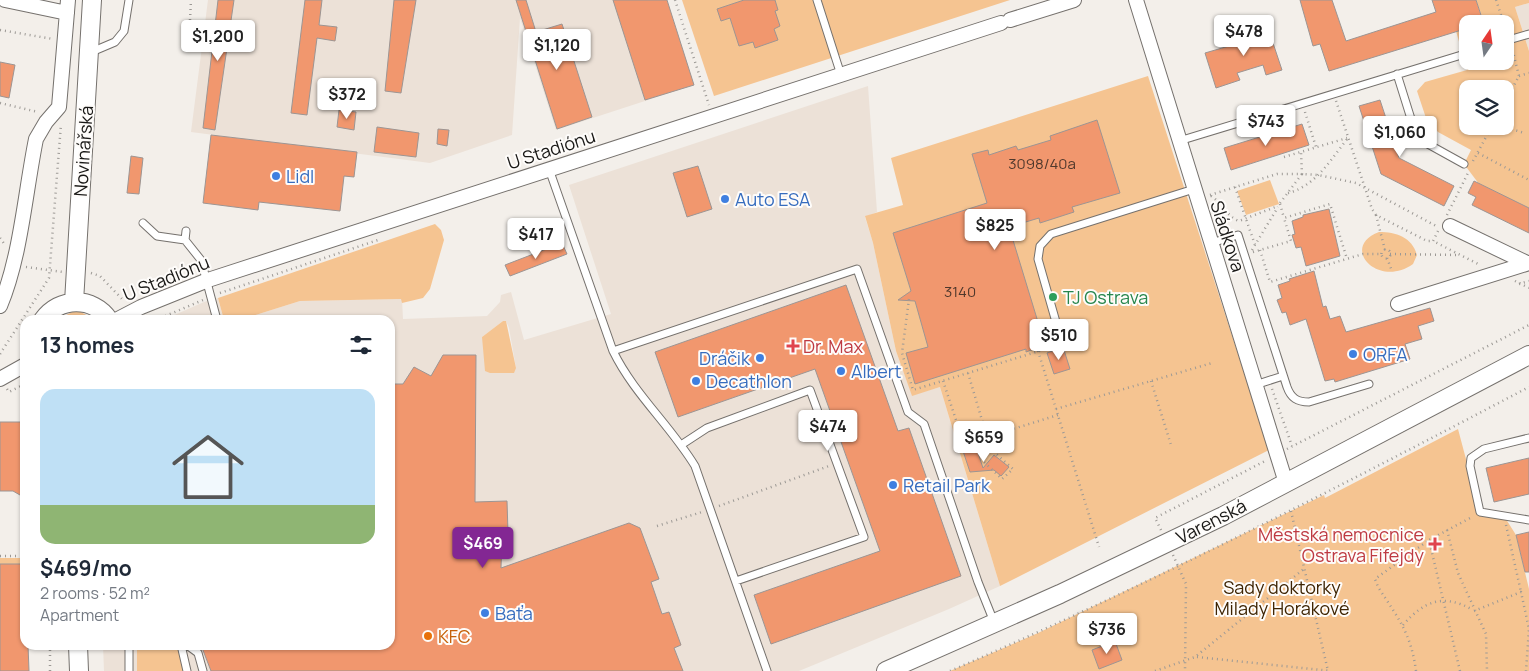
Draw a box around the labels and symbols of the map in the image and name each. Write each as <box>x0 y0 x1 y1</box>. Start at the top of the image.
pin: $478 <box>1214 15 1274 57</box>
north arrow <box>1459 15 1514 70</box>
pin: $1,200 <box>177 20 259 62</box>
pin: $1,120 <box>516 28 598 71</box>
pin: $372 <box>317 78 377 120</box>
pin: $743 <box>1236 104 1296 147</box>
street label: Novinářská <box>68 105 98 197</box>
pin: $1,060 <box>1359 116 1441 158</box>
street label: U Stadiónu <box>504 123 598 175</box>
house number: 3098/40a <box>1008 153 1076 174</box>
place label: Lidl <box>286 164 314 188</box>
marker: Lidl <box>270 170 282 182</box>
place label: Auto ESA <box>735 187 811 211</box>
marker: Auto ESA <box>719 193 731 205</box>
street label: Sládkova <box>1205 197 1251 275</box>
pin: $825 <box>965 208 1025 251</box>
pin: $417 <box>506 218 566 260</box>
street label: U Stadiónu <box>119 250 213 306</box>
house number: 3140 <box>944 281 976 302</box>
place label: TJ Ostrava <box>1063 285 1148 309</box>
marker: TJ Ostrava <box>1047 291 1059 303</box>
pin: $510 <box>1029 318 1089 361</box>
place label: Dr. Max <box>803 334 863 358</box>
marker: Dr. Max <box>787 340 799 352</box>
place label: ORFA <box>1363 342 1408 366</box>
place label: Dráčik <box>699 346 751 370</box>
marker: ORFA <box>1347 348 1359 360</box>
marker: Dráčik <box>754 352 766 364</box>
place label: Albert <box>851 359 901 383</box>
marker: Albert <box>835 365 847 377</box>
place label: Decathlon <box>706 369 792 393</box>
marker: Decathlon <box>690 375 702 387</box>
pin: $474 <box>798 410 858 452</box>
pin: $659 <box>954 420 1014 463</box>
place label: Retail Park <box>903 473 991 497</box>
marker: Retail Park <box>887 479 899 491</box>
street label: Varenská <box>1172 493 1250 549</box>
place label: Městská nemocnice Ostrava Fifejdy <box>1258 522 1424 567</box>
pin: $469 <box>453 526 513 569</box>
marker: Městská nemocnice Ostrava Fifejdy <box>1428 537 1442 551</box>
park label: Sady doktorky Milady Horákové <box>1214 575 1350 620</box>
place label: Baťa <box>495 601 533 625</box>
marker: Baťa <box>479 607 491 619</box>
pin: $736 <box>1077 612 1137 655</box>
place label: KFC <box>438 624 471 648</box>
marker: KFC <box>422 630 434 642</box>

